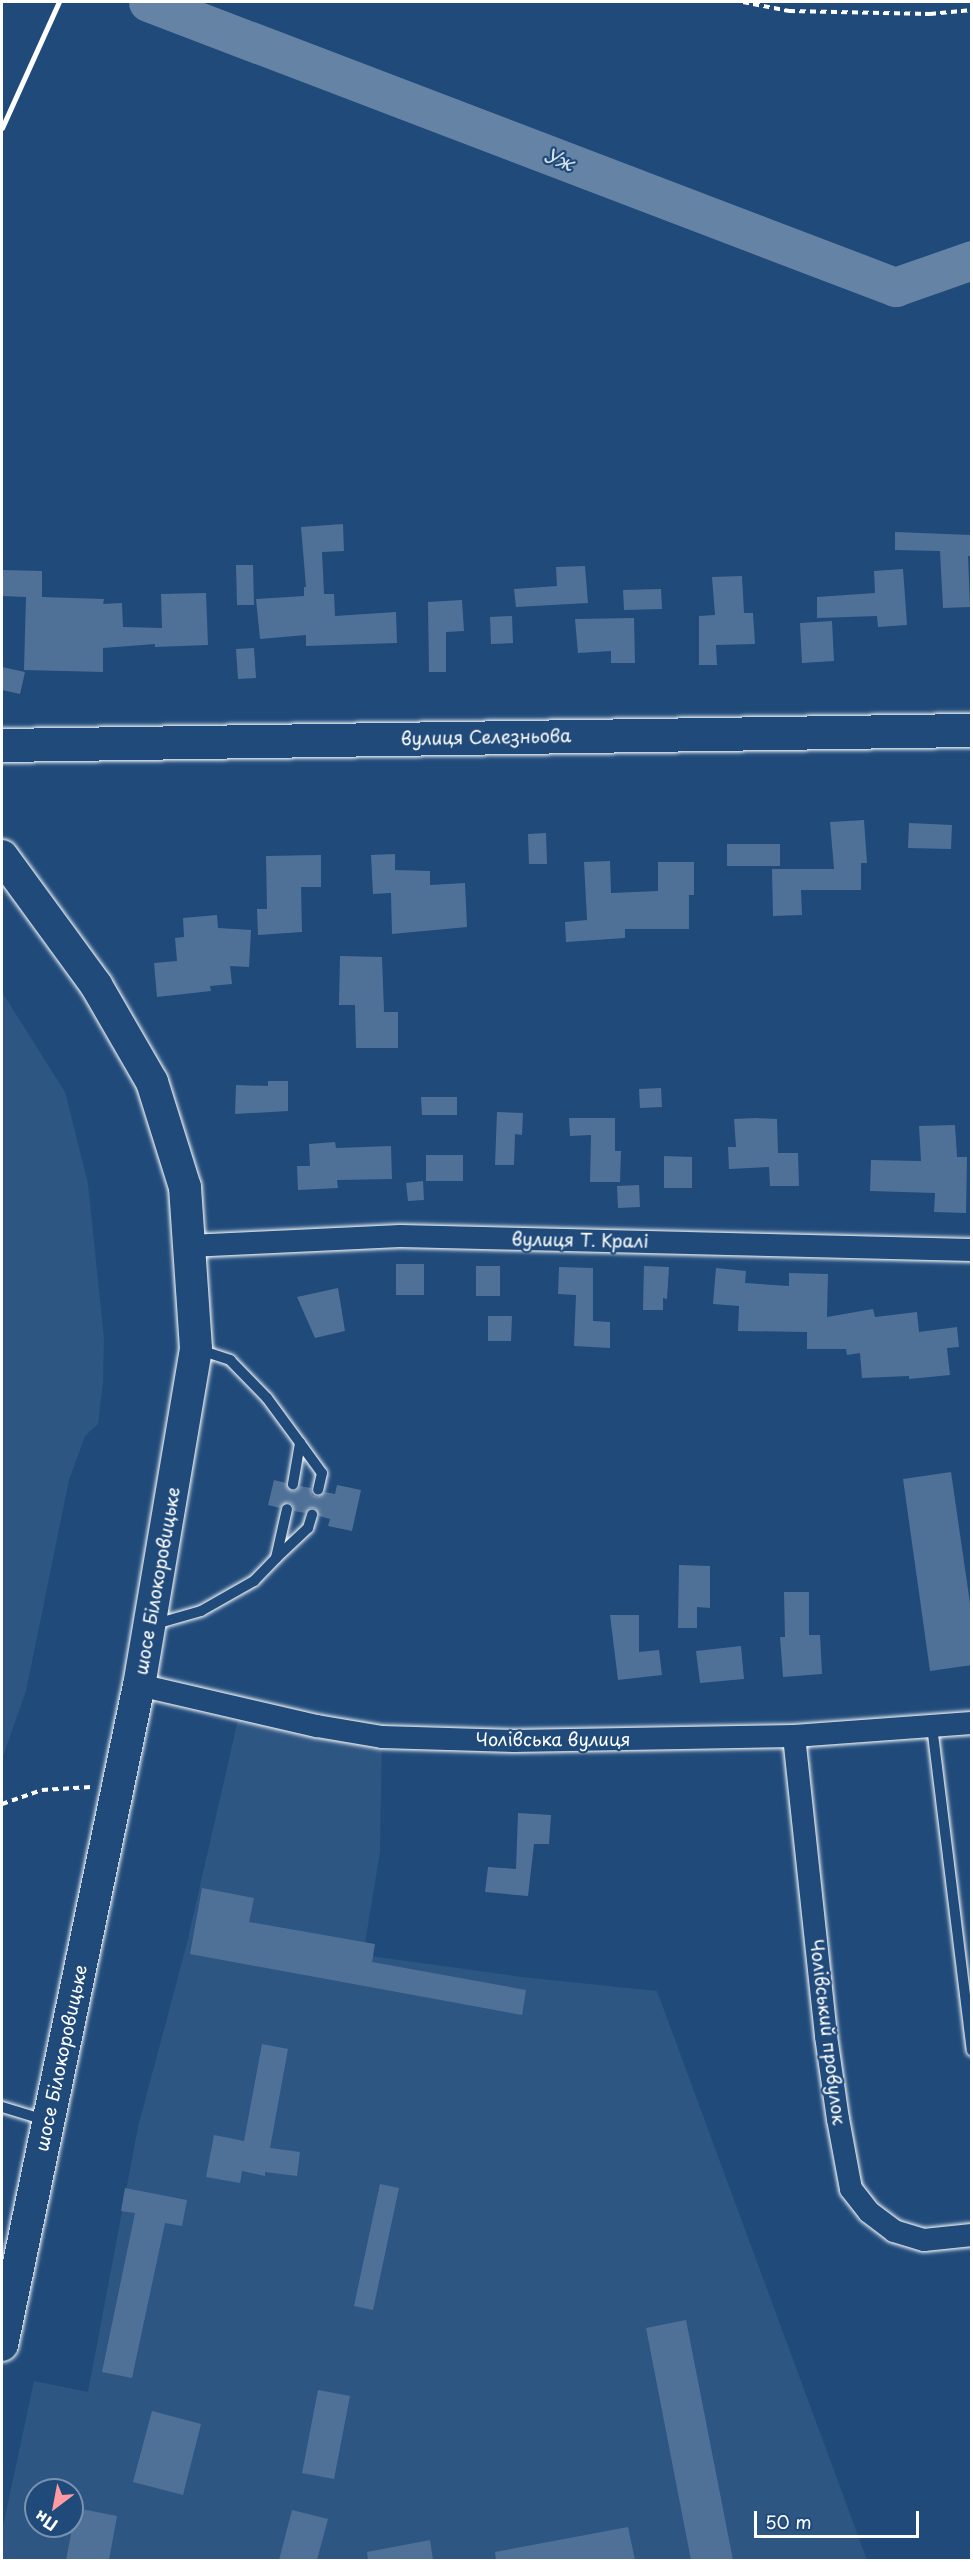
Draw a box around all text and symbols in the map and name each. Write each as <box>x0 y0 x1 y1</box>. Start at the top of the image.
water label: Уж <box>541 142 577 176</box>
street label: вулиця Селезньова <box>400 725 572 749</box>
street label: вулиця Т. Кралі <box>511 1228 649 1252</box>
street label: шосе Білокоровицьке <box>130 1485 184 1677</box>
street label: Чолівська вулиця <box>475 1728 631 1750</box>
street label: Чолівський провулок <box>806 1938 850 2126</box>
street label: шосе Білокоровицьке <box>31 1963 91 2153</box>
north arrow <box>24 2478 84 2538</box>
scale bar <box>757 2499 922 2537</box>
text: Пн <box>29 2505 62 2538</box>
text: 50 m <box>765 2508 812 2535</box>

